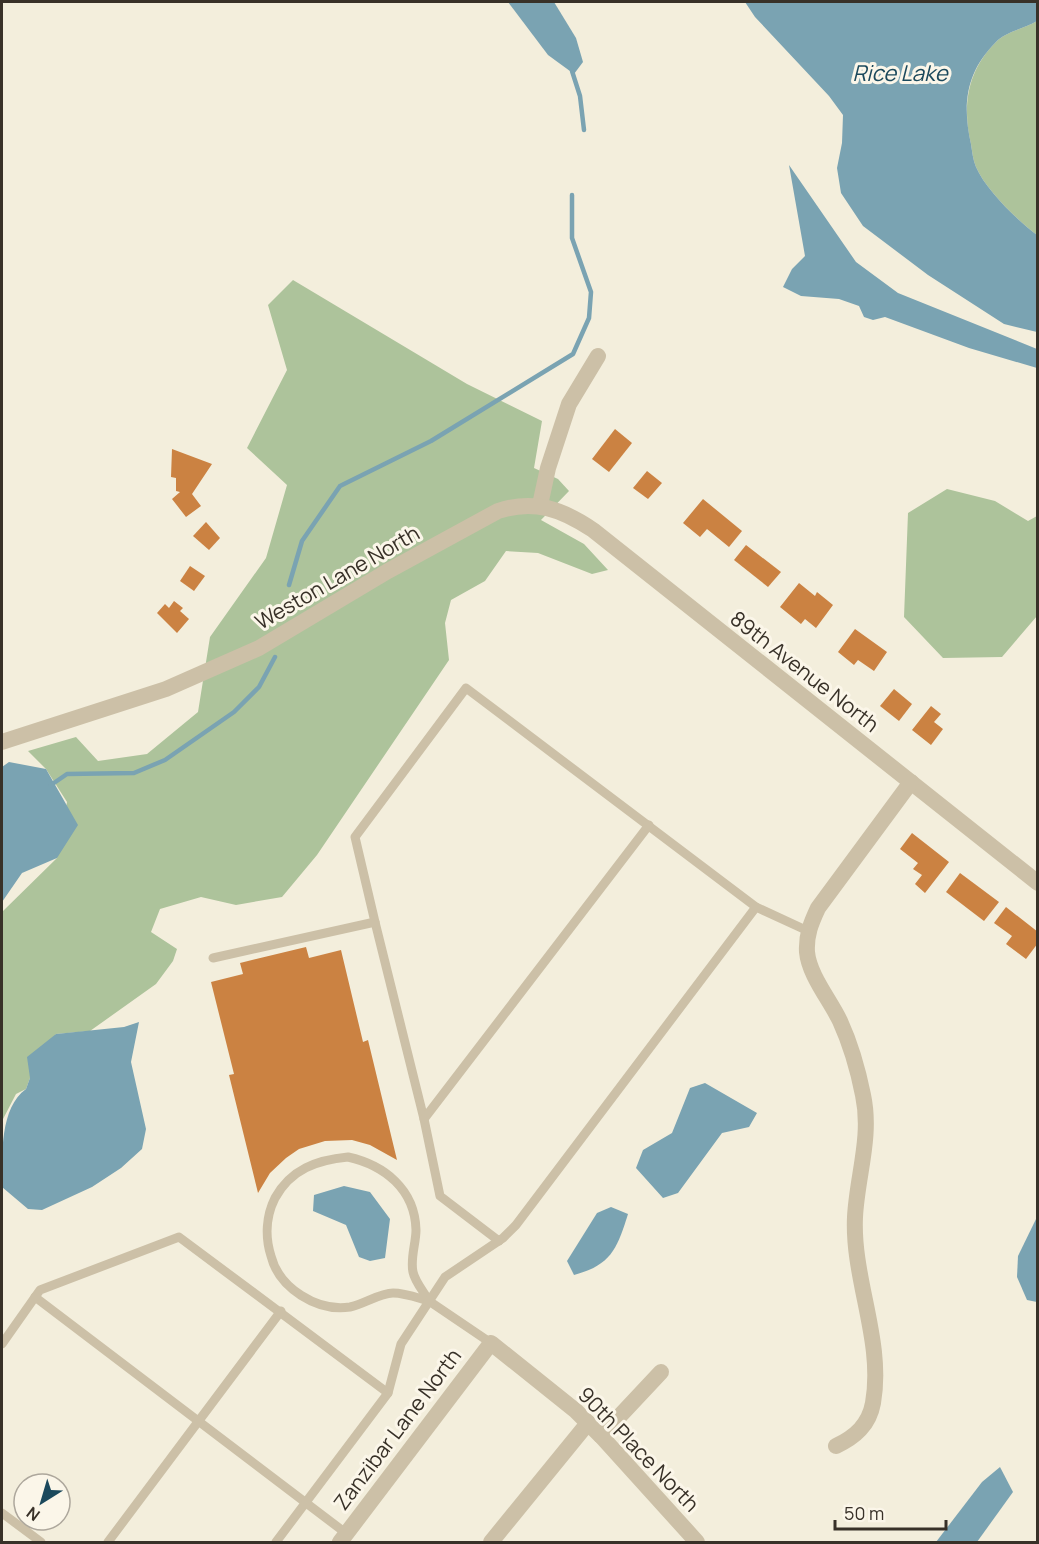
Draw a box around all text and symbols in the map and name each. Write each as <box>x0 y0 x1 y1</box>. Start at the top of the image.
water label: Rice Lake <box>852 58 949 88</box>
street label: Weston Lane North <box>250 519 424 635</box>
street label: 89th Avenue North <box>725 604 885 738</box>
street label: Zanzibar Lane North <box>327 1343 467 1515</box>
street label: 90th Place North <box>572 1381 706 1517</box>
north arrow <box>12 1472 72 1532</box>
scale bar <box>835 1493 946 1531</box>
text: 50 m <box>844 1501 884 1525</box>
text: N <box>22 1502 44 1526</box>

